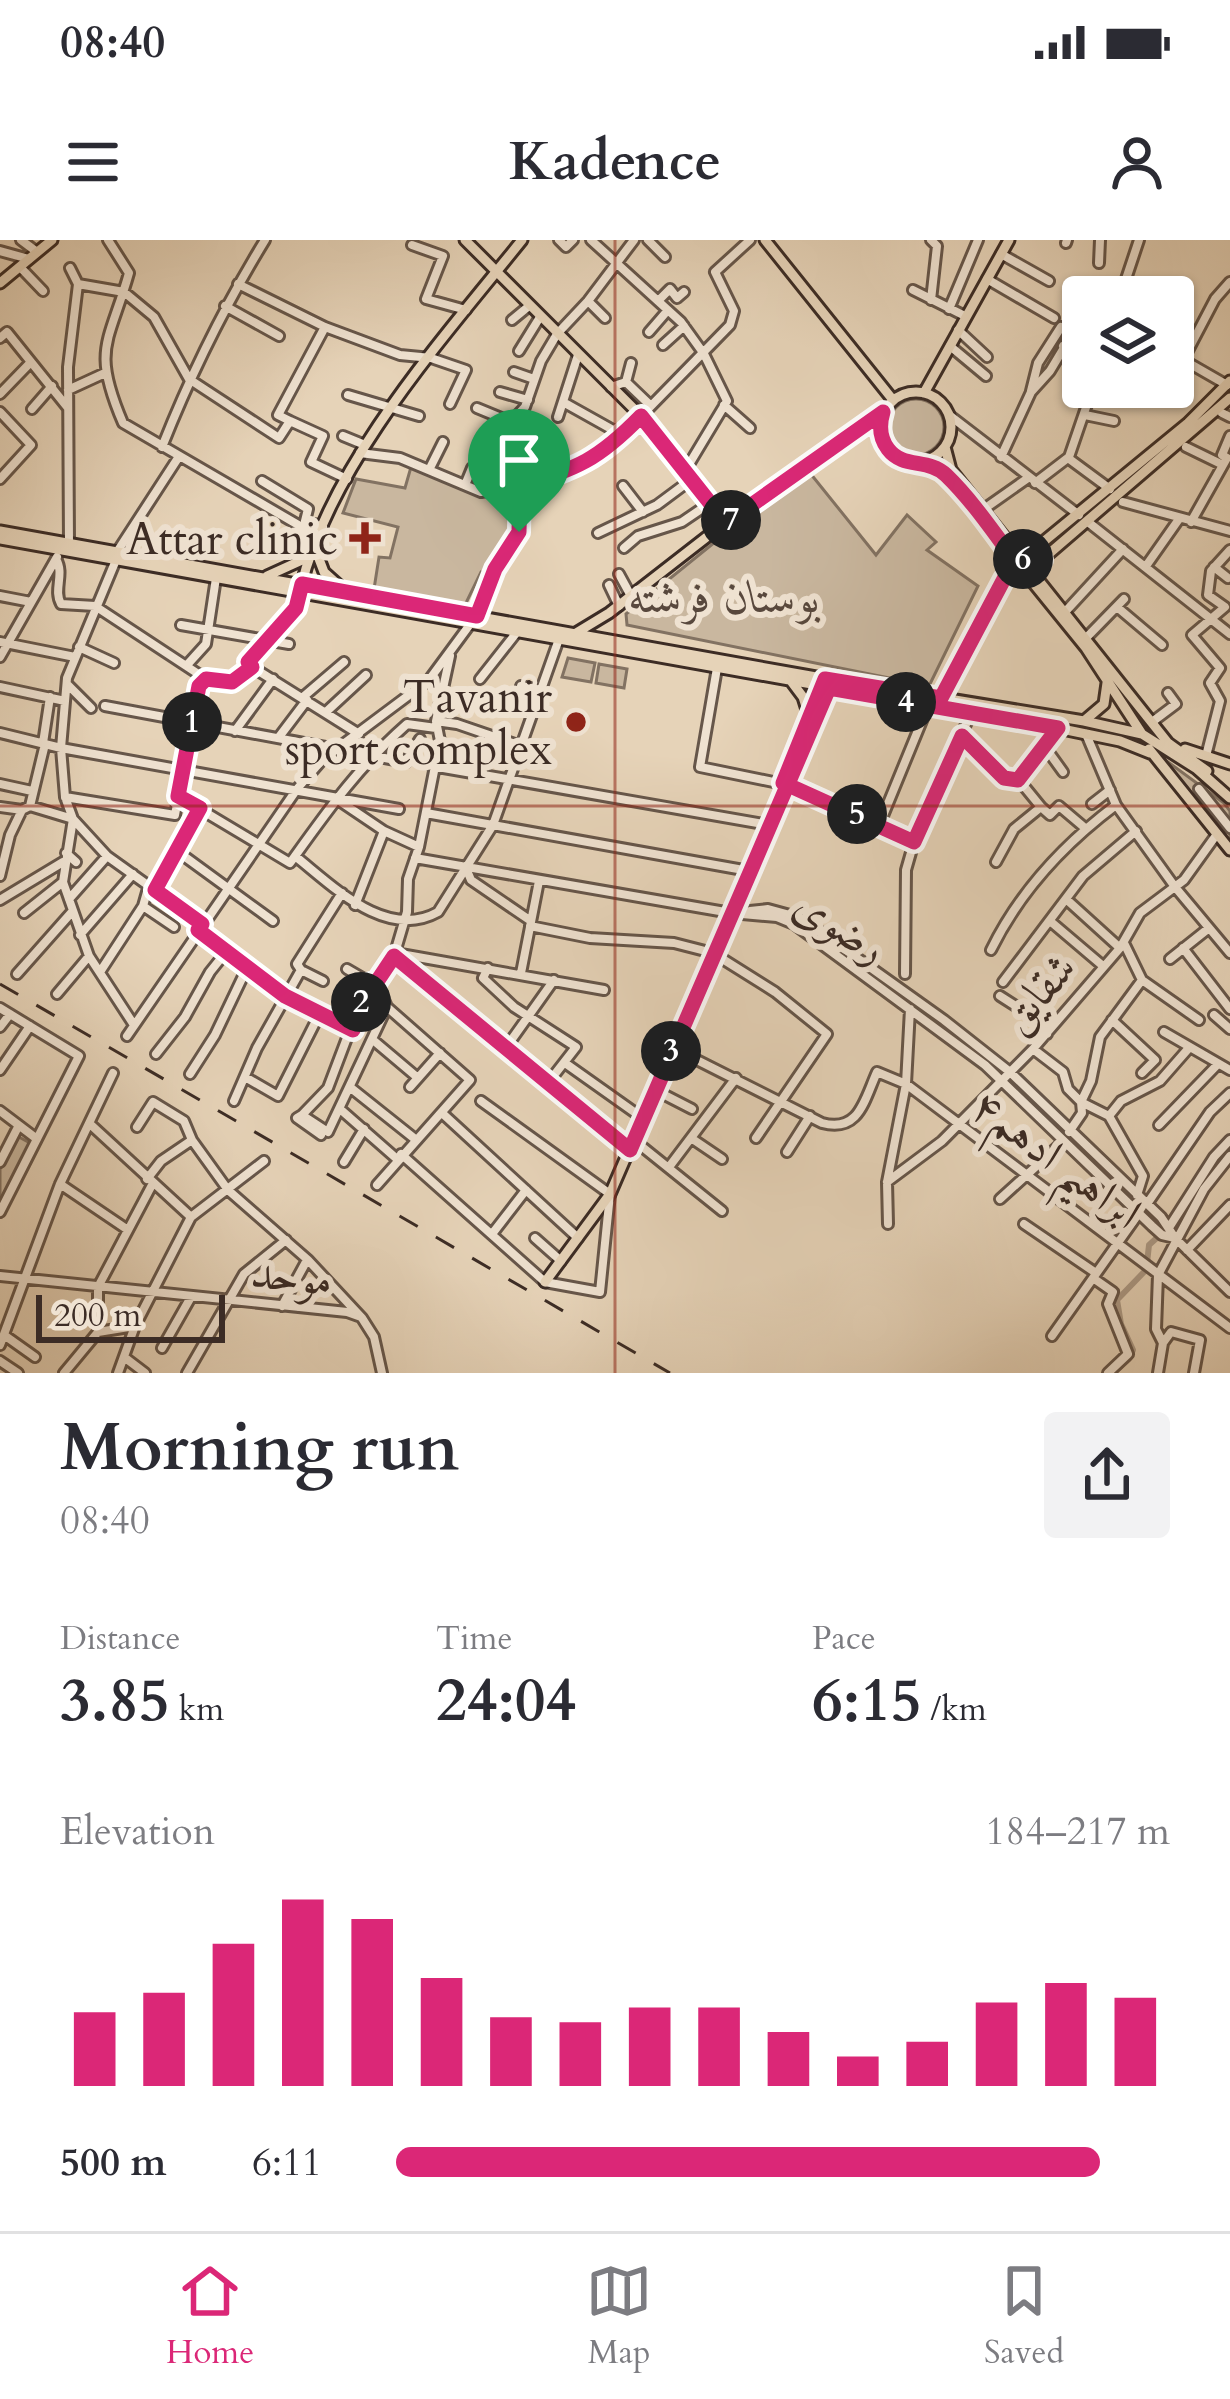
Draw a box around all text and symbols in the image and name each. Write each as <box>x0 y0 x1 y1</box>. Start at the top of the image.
text: 08:40 <box>60 12 165 73</box>
text: Kadence <box>509 126 721 199</box>
icon: menu <box>60 129 126 195</box>
icon: person <box>1104 129 1170 195</box>
map controls <box>1062 276 1194 408</box>
button: layers <box>1062 276 1194 408</box>
pin <box>468 409 570 532</box>
icon: arrive <box>486 427 552 493</box>
pin: 7 <box>701 490 761 550</box>
text: 7 <box>723 497 739 542</box>
place label: Attar clinic <box>126 509 338 570</box>
marker: Attar clinic <box>349 522 381 554</box>
pin: 6 <box>993 529 1053 589</box>
text: 6 <box>1015 536 1031 581</box>
park label: بوستان فرشته <box>629 567 821 628</box>
place label: Tavanir sport complex <box>285 667 553 780</box>
pin: 4 <box>876 672 936 732</box>
text: 4 <box>898 679 914 724</box>
pin: 1 <box>162 692 222 752</box>
text: 1 <box>184 699 200 744</box>
marker: Tavanir sport complex <box>563 709 589 735</box>
pin: 5 <box>827 784 887 844</box>
text: 5 <box>849 791 865 836</box>
street label: رضوی <box>782 874 898 978</box>
street label: شقایق <box>986 939 1090 1046</box>
pin: 2 <box>331 972 391 1032</box>
text: 2 <box>353 979 369 1024</box>
pin: 3 <box>641 1021 701 1081</box>
text: 3 <box>663 1028 679 1073</box>
street label: ابراهیم ادهم۴ <box>951 1075 1154 1254</box>
street label: موحد <box>248 1242 336 1311</box>
scale bar <box>36 1289 225 1342</box>
text: 200 m <box>54 1293 141 1338</box>
text: Morning run <box>60 1404 459 1493</box>
button: share <box>1044 1412 1170 1538</box>
text: 08:40 <box>60 1494 150 1547</box>
text: Distance <box>60 1616 181 1661</box>
text: Time <box>436 1616 512 1661</box>
text: Pace <box>812 1616 876 1661</box>
text: 3.85 <box>60 1661 170 1742</box>
text: 24:04 <box>436 1661 576 1742</box>
text: 6:15 <box>812 1661 922 1742</box>
text: km <box>170 1687 224 1732</box>
text: /km <box>922 1687 987 1732</box>
text: Elevation <box>60 1805 215 1858</box>
text: 184–217 m <box>985 1805 1170 1858</box>
text: 500 m <box>60 2136 166 2189</box>
text: 6:11 <box>252 2136 322 2189</box>
tab: Home <box>166 2258 254 2375</box>
tab: Map <box>586 2258 652 2375</box>
tab: Saved <box>984 2258 1064 2375</box>

